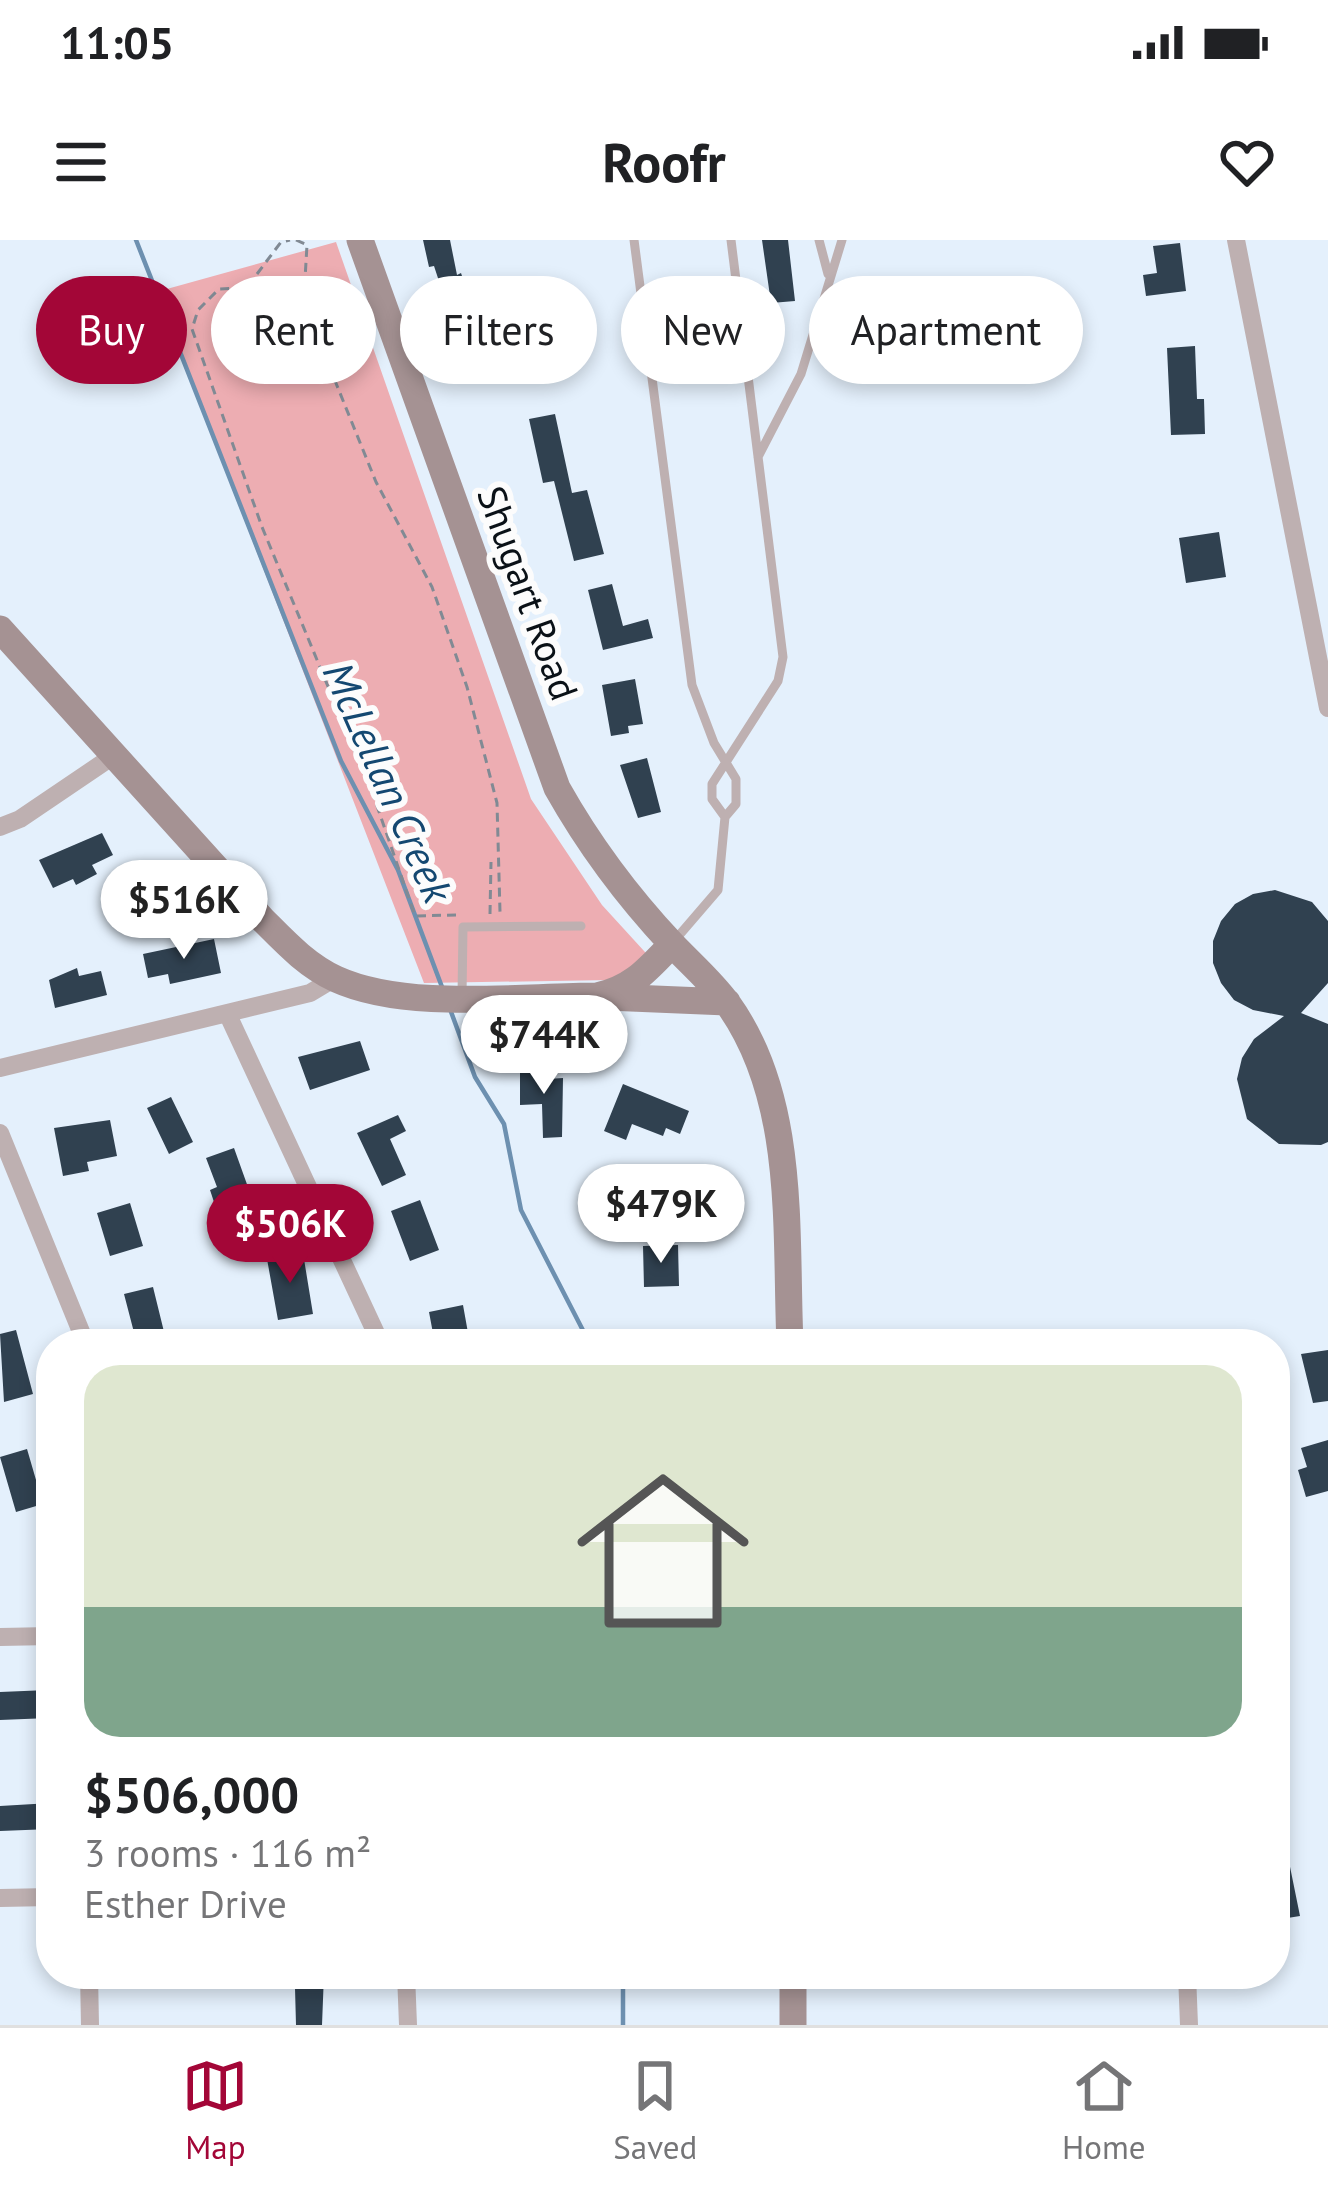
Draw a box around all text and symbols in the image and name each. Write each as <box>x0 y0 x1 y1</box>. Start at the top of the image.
text: 11:05 <box>60 13 174 71</box>
text: Roofr <box>602 127 726 197</box>
icon: menu <box>48 129 114 195</box>
icon: heart <box>1214 129 1280 195</box>
chip: Buy <box>36 276 187 384</box>
chip: Rent <box>211 276 376 384</box>
chip: Filters <box>400 276 597 384</box>
chip: New <box>621 276 785 384</box>
chip: Apartment <box>809 276 1083 384</box>
street label: Shugart Road <box>466 479 591 707</box>
water label: McLellan Creek <box>311 653 467 912</box>
pin: $516K <box>100 860 268 962</box>
text: $516K <box>128 873 240 924</box>
pin: $744K <box>460 995 628 1097</box>
text: $744K <box>488 1008 600 1059</box>
pin: $479K <box>577 1164 745 1266</box>
text: $479K <box>605 1177 717 1228</box>
pin: $506K <box>206 1184 374 1286</box>
text: $506K <box>234 1197 346 1248</box>
icon: home <box>555 1443 771 1659</box>
text: $506,000 <box>84 1761 299 1827</box>
text: 3 rooms · 116 m² <box>84 1827 371 1878</box>
text: Esther Drive <box>84 1878 287 1929</box>
tab: Map <box>182 2053 248 2168</box>
tab: Saved <box>613 2053 697 2168</box>
tab: Home <box>1062 2053 1146 2168</box>

